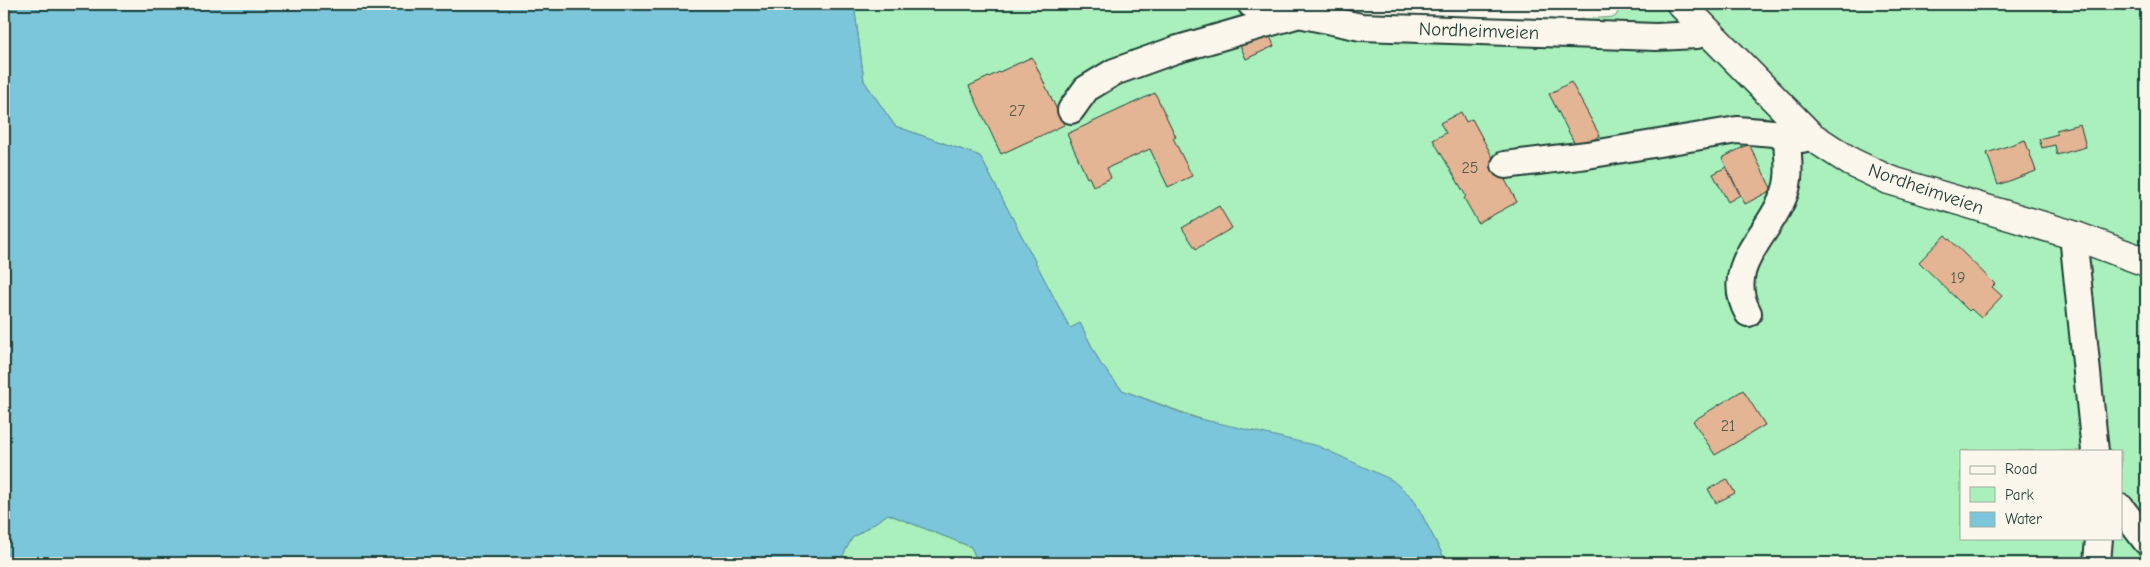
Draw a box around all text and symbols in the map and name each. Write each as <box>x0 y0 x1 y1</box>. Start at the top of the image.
street label: Nordheimveien <box>1418 18 1540 44</box>
house number: 27 <box>1009 102 1025 120</box>
house number: 25 <box>1461 159 1479 177</box>
street label: Nordheimveien <box>1865 159 1987 219</box>
house number: 19 <box>1951 269 1965 287</box>
house number: 21 <box>1721 417 1735 435</box>
legend <box>1960 450 2122 540</box>
text: Road <box>2005 460 2037 478</box>
text: Park <box>2005 486 2034 504</box>
text: Water <box>2005 510 2042 528</box>

